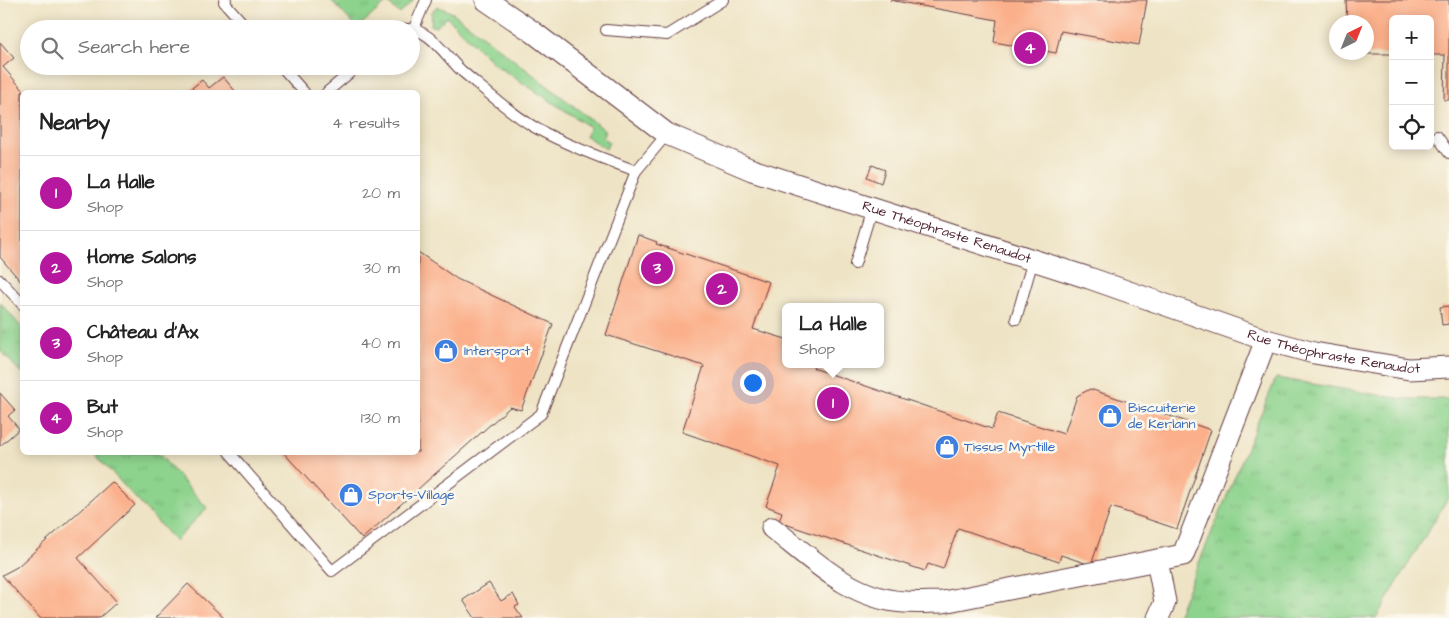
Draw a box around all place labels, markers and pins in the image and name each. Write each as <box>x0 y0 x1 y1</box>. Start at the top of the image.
pin: 4 <box>1014 29 1046 67</box>
pin: 3 <box>641 249 673 287</box>
pin: 2 <box>706 270 738 308</box>
shop icon: Intersport <box>433 338 459 364</box>
place label: Intersport <box>464 341 530 361</box>
pin: 1 <box>817 384 849 422</box>
place label: Biscuiterie de Kerlann <box>1128 398 1196 434</box>
shop icon: Biscuiterie de Kerlann <box>1097 403 1123 429</box>
shop icon: Tissus Myrtille <box>934 434 960 460</box>
place label: Tissus Myrtille <box>964 437 1056 457</box>
shop icon: Sports-Village <box>338 482 364 508</box>
place label: Sports-Village <box>368 485 455 505</box>

